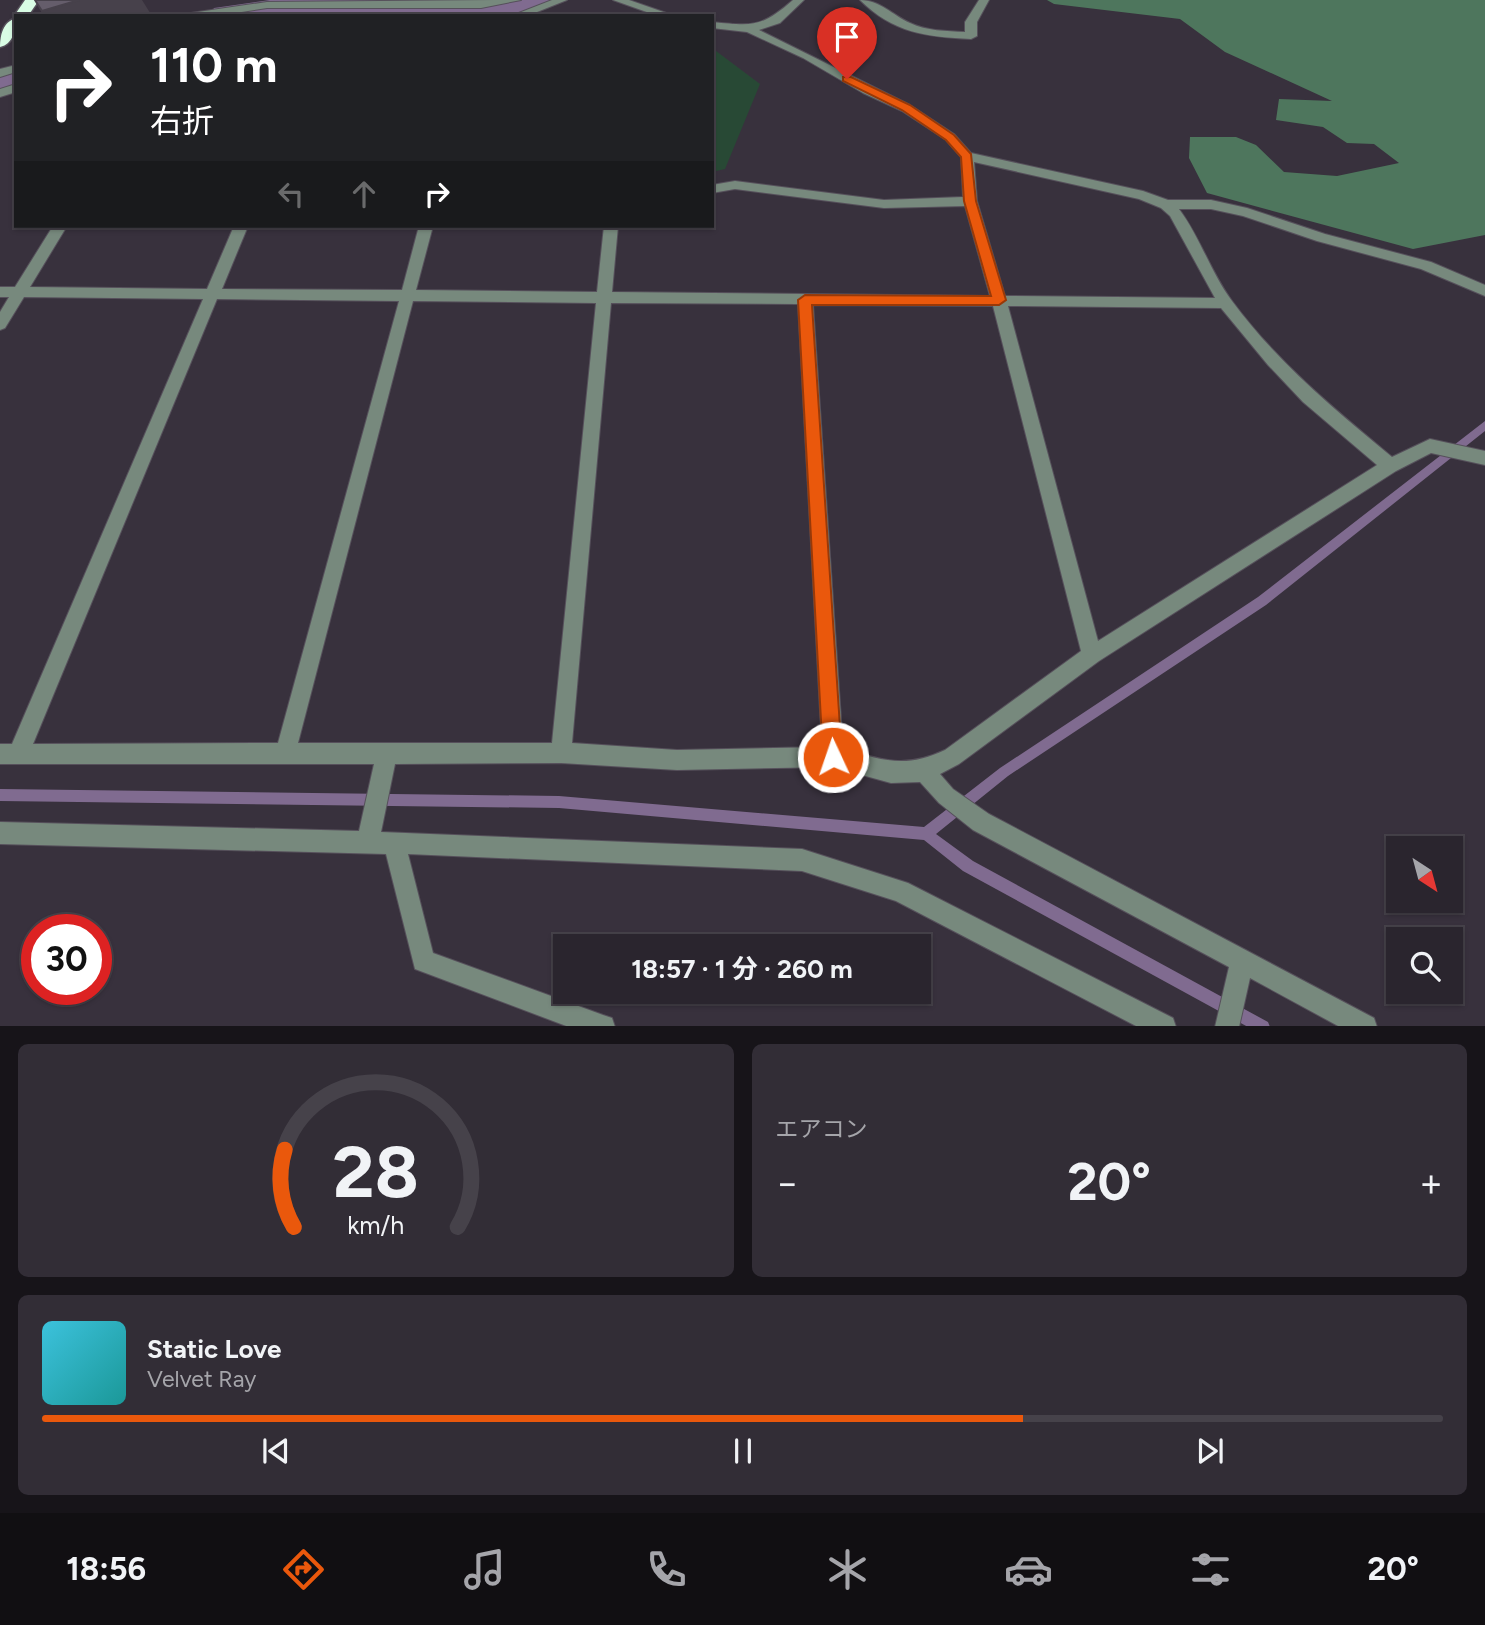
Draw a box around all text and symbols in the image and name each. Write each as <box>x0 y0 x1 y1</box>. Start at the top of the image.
pin <box>817 7 877 79</box>
icon: arrive <box>828 18 866 56</box>
text: 110 m <box>150 35 278 94</box>
icon: right <box>35 42 126 133</box>
text: 右折 <box>150 102 214 140</box>
icon: left <box>272 175 310 213</box>
icon: ahead <box>345 175 383 213</box>
icon: right <box>418 175 456 213</box>
position arrow <box>796 720 870 794</box>
north arrow <box>1386 836 1463 914</box>
map controls <box>1386 836 1463 1004</box>
speed limit sign: 30 <box>21 914 112 1005</box>
button: search <box>1386 927 1463 1004</box>
text: 18:57 · 1 分 · 260 m <box>631 953 853 985</box>
text: エアコン <box>776 1115 868 1143</box>
text: 28 <box>332 1128 419 1215</box>
text: 20° <box>1068 1151 1151 1213</box>
text: − <box>776 1160 799 1206</box>
text: + <box>1419 1160 1443 1206</box>
text: km/h <box>347 1209 404 1239</box>
text: Static Love <box>147 1333 281 1365</box>
text: Velvet Ray <box>147 1365 256 1393</box>
icon: previous <box>257 1432 295 1470</box>
icon: pause <box>724 1432 762 1470</box>
icon: next <box>1191 1432 1229 1470</box>
icon: directions <box>279 1545 328 1594</box>
icon: music <box>460 1545 509 1594</box>
icon: phone <box>642 1545 691 1594</box>
icon: climate <box>823 1545 872 1594</box>
icon: car <box>1004 1545 1053 1594</box>
icon: filters <box>1186 1545 1235 1594</box>
text: 18:56 <box>66 1550 146 1588</box>
text: 20° <box>1367 1550 1419 1588</box>

